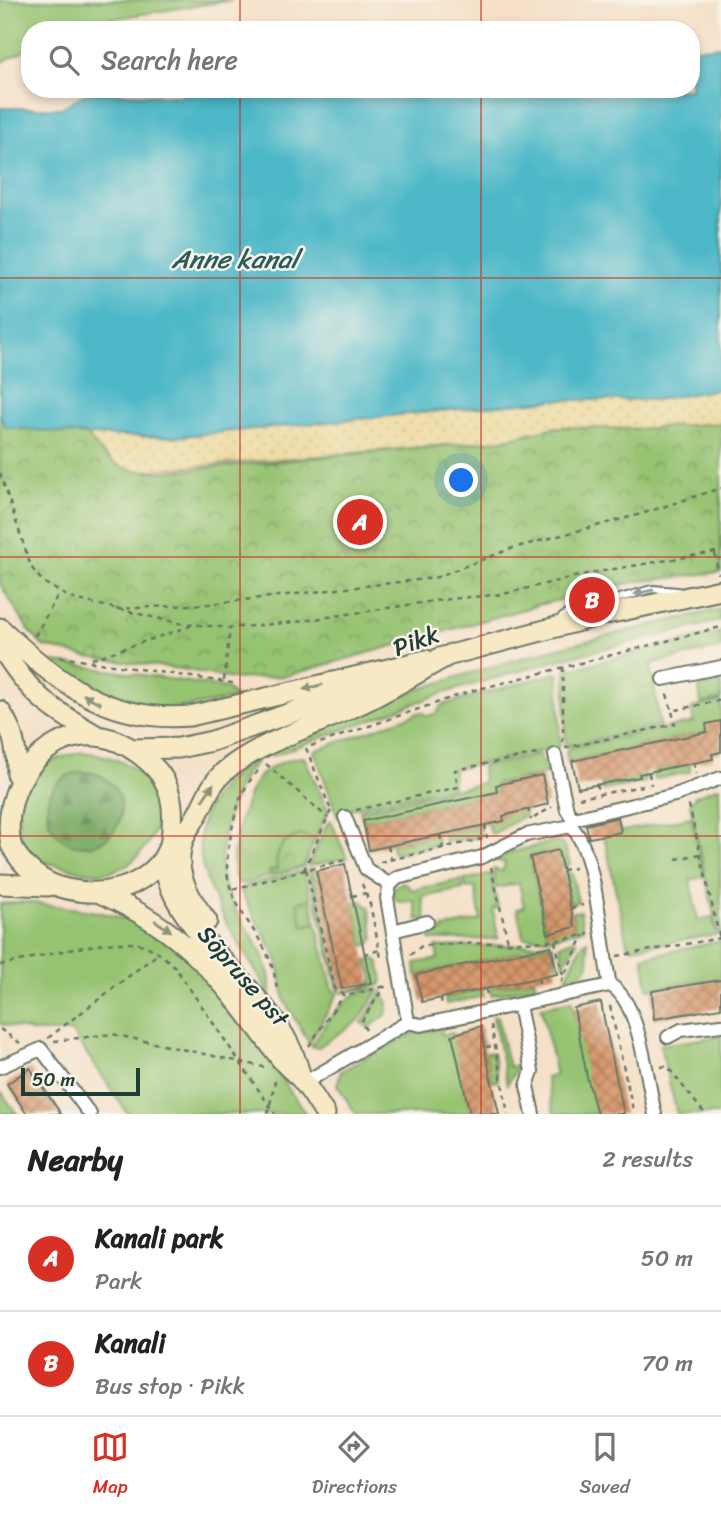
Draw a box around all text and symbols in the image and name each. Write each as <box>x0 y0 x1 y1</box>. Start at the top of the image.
search box <box>21 21 700 98</box>
text: Search here <box>101 37 238 83</box>
icon: search <box>45 41 83 79</box>
water label: Anne kanal <box>171 236 304 282</box>
your location <box>444 463 478 497</box>
pin: A <box>337 496 383 548</box>
pin: B <box>569 574 615 626</box>
one-way arrow <box>633 587 655 598</box>
street label: Pikk <box>387 613 445 669</box>
one-way arrow <box>302 682 324 693</box>
one-way arrow <box>82 693 102 704</box>
one-way arrow <box>202 782 215 801</box>
street label: Sõpruse pst <box>186 915 301 1038</box>
one-way arrow <box>153 919 172 932</box>
text: 50 m <box>32 1063 75 1096</box>
scale bar <box>21 1065 140 1097</box>
text: Nearby <box>28 1133 123 1187</box>
text: 2 results <box>602 1139 693 1180</box>
text: Kanali park <box>95 1215 224 1261</box>
text: A <box>43 1238 59 1279</box>
text: 50 m <box>641 1238 693 1279</box>
text: Park <box>95 1261 142 1302</box>
text: Kanali <box>95 1320 166 1366</box>
text: B <box>44 1343 58 1384</box>
text: 70 m <box>642 1343 693 1384</box>
text: Bus stop · Pikk <box>95 1366 245 1407</box>
tab: Map <box>91 1428 129 1503</box>
tab: Directions <box>312 1428 397 1503</box>
tab: Saved <box>580 1428 630 1503</box>

